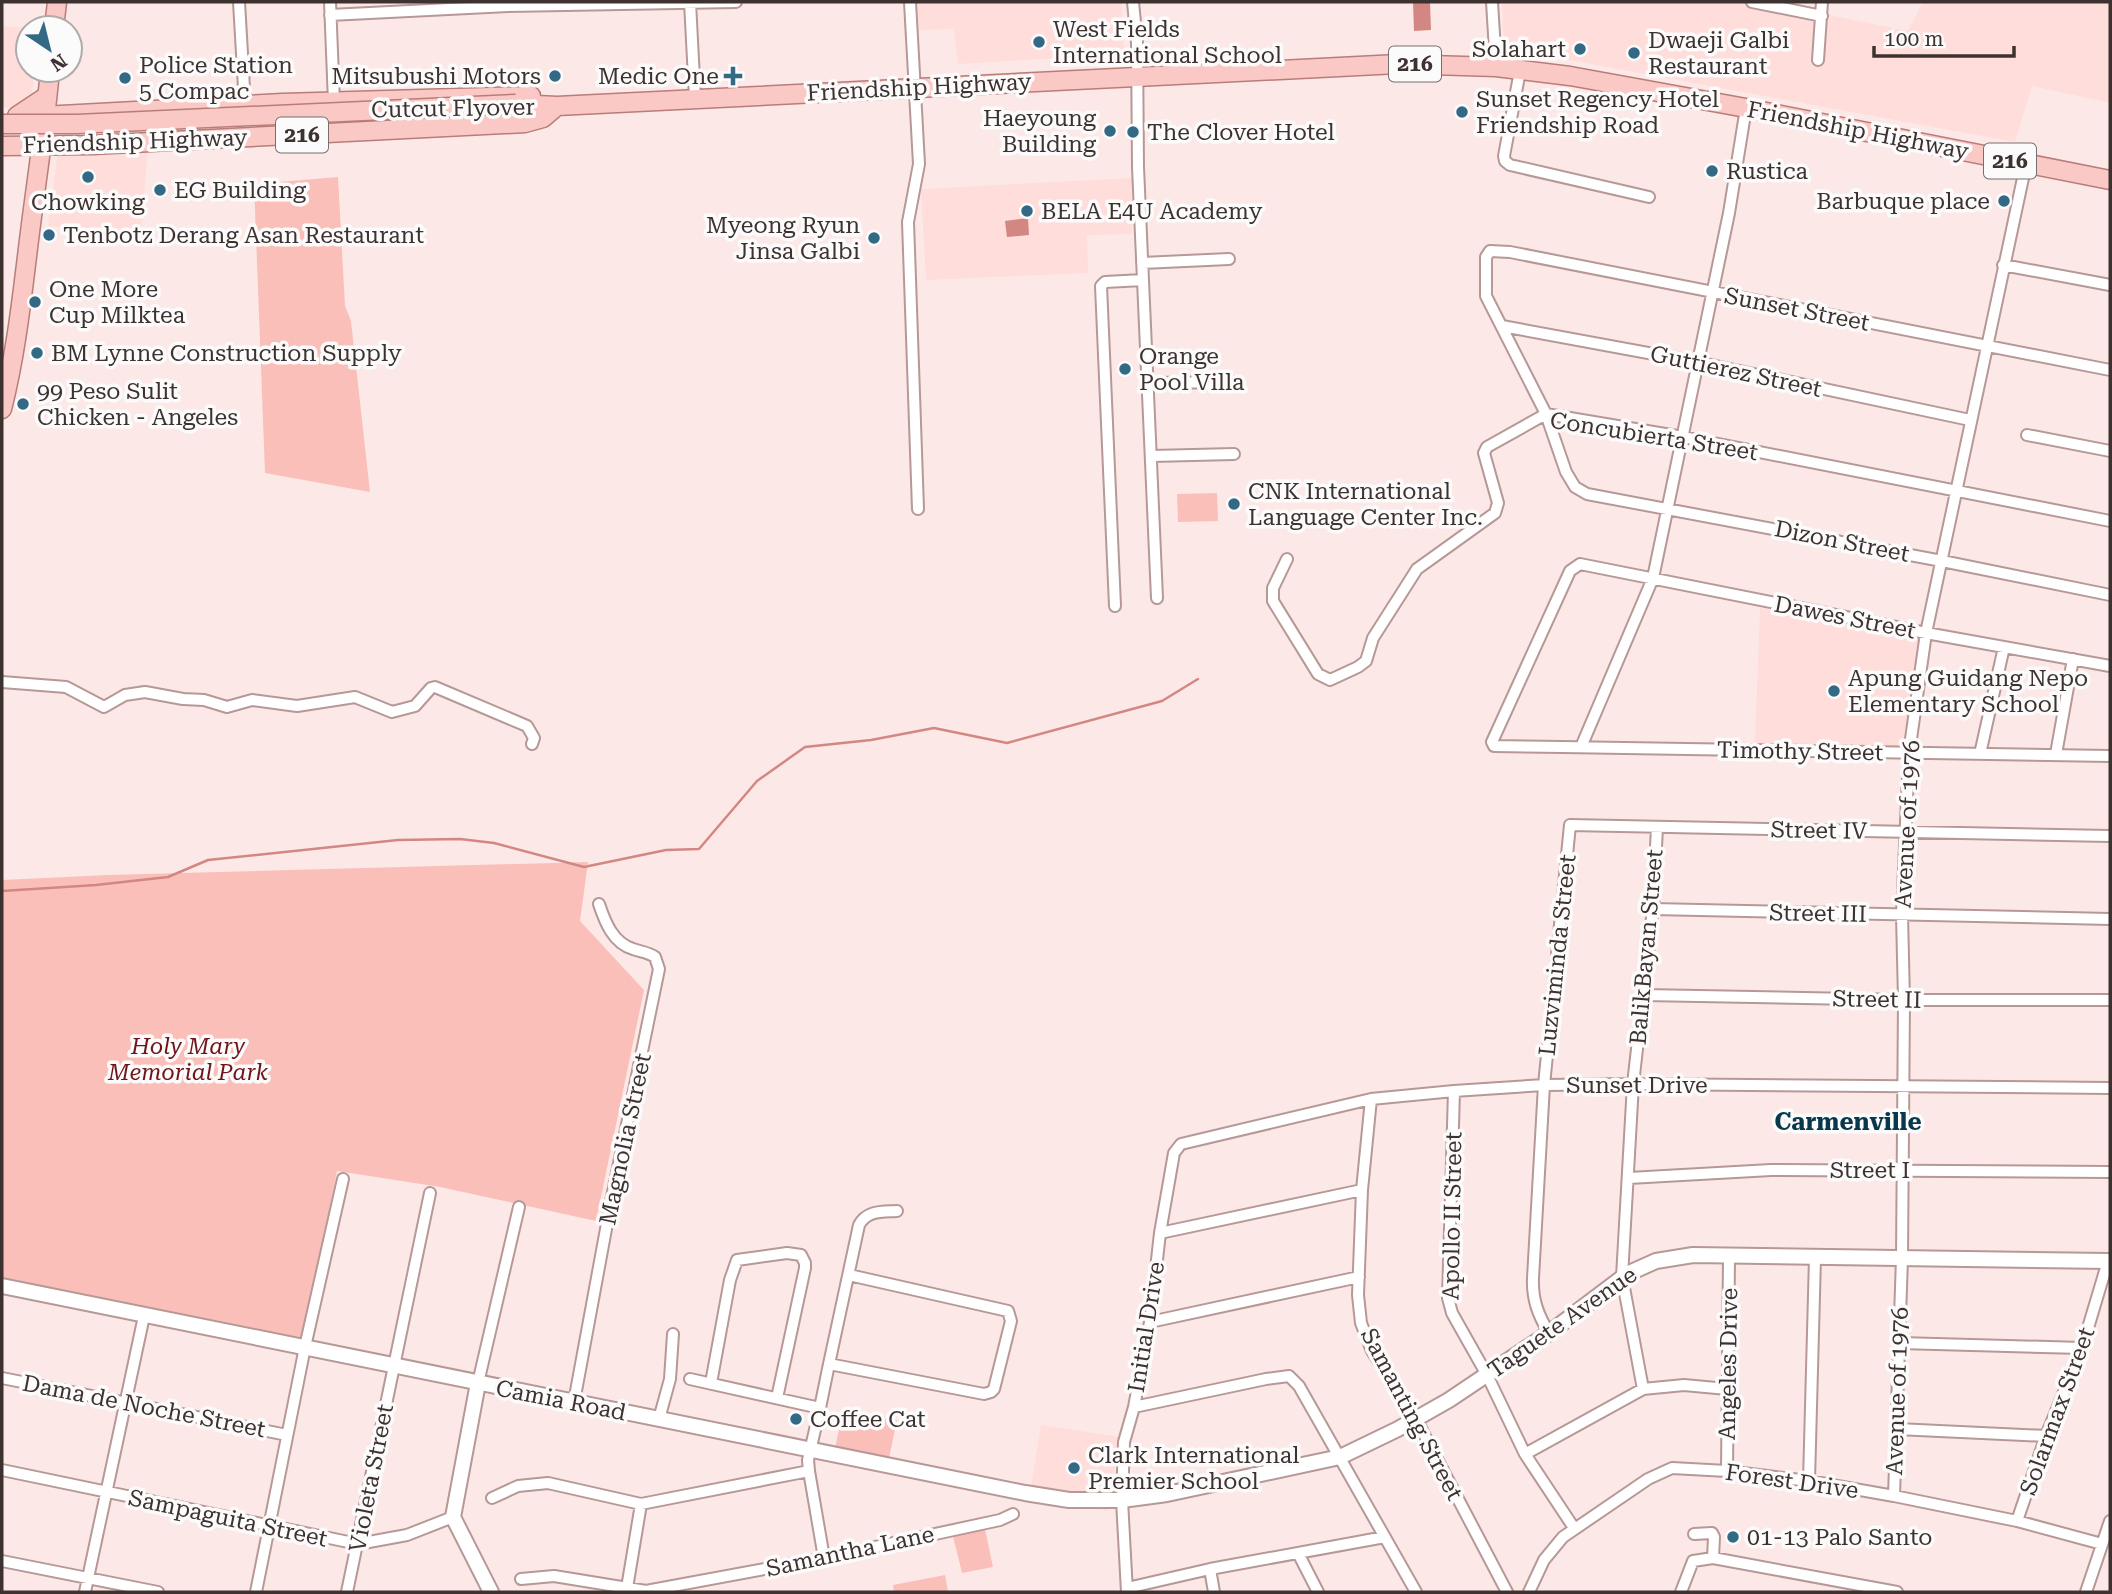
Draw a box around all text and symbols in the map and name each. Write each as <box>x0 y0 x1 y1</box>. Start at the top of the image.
north arrow <box>14 14 84 84</box>
scale bar <box>1874 14 2014 58</box>
place label: West Fields International School <box>1053 16 1282 69</box>
place label: Dwaeji Galbi Restaurant <box>1648 27 1789 80</box>
text: 100 m <box>1884 27 1944 51</box>
marker: West Fields International School <box>1031 34 1047 50</box>
place label: Solahart <box>1472 36 1566 63</box>
marker: Solahart <box>1572 41 1588 57</box>
marker: Dwaeji Galbi Restaurant <box>1626 45 1642 61</box>
road number: 216 <box>1389 46 1441 82</box>
text: N <box>46 49 71 76</box>
place label: Police Station 5 Compac <box>139 52 293 105</box>
place label: Mitsubushi Motors <box>331 63 541 90</box>
place label: Medic One <box>598 63 719 90</box>
marker: Mitsubushi Motors <box>547 68 563 84</box>
marker: Medic One <box>725 68 741 84</box>
street label: Friendship Highway <box>806 68 1032 107</box>
marker: Police Station 5 Compac <box>117 70 133 86</box>
place label: Sunset Regency Hotel Friendship Road <box>1476 86 1719 139</box>
street label: Cutcut Flyover <box>371 94 535 123</box>
street label: Friendship Highway <box>1745 96 1971 165</box>
marker: Sunset Regency Hotel Friendship Road <box>1454 104 1470 120</box>
place label: Haeyoung Building <box>983 105 1096 158</box>
road number: 216 <box>276 118 328 152</box>
place label: The Clover Hotel <box>1147 119 1335 146</box>
marker: Haeyoung Building <box>1102 123 1118 139</box>
street label: Friendship Highway <box>22 124 248 159</box>
marker: The Clover Hotel <box>1125 124 1141 140</box>
road number: 216 <box>1984 144 2036 178</box>
place label: Rustica <box>1726 158 1809 185</box>
marker: Rustica <box>1704 163 1720 179</box>
marker: Chowking <box>80 169 96 185</box>
place label: EG Building <box>174 177 306 204</box>
marker: EG Building <box>152 182 168 198</box>
place label: Barbuque place <box>1816 188 1990 215</box>
place label: Chowking <box>31 189 145 216</box>
marker: Barbuque place <box>1996 193 2012 209</box>
place label: BELA E4U Academy <box>1041 198 1263 225</box>
marker: BELA E4U Academy <box>1019 203 1035 219</box>
place label: Myeong Ryun Jinsa Galbi <box>706 212 860 265</box>
place label: Tenbotz Derang Asan Restaurant <box>63 222 424 249</box>
marker: Tenbotz Derang Asan Restaurant <box>41 227 57 243</box>
marker: Myeong Ryun Jinsa Galbi <box>866 230 882 246</box>
place label: One More Cup Milktea <box>49 276 186 329</box>
street label: Sunset Street <box>1722 282 1872 337</box>
marker: One More Cup Milktea <box>27 294 43 310</box>
place label: BM Lynne Construction Supply <box>51 340 402 367</box>
street label: Guttierez Street <box>1648 340 1824 403</box>
place label: Orange Pool Villa <box>1139 343 1245 396</box>
marker: BM Lynne Construction Supply <box>29 345 45 361</box>
marker: Orange Pool Villa <box>1117 361 1133 377</box>
place label: 99 Peso Sulit Chicken - Angeles <box>37 378 238 431</box>
marker: 99 Peso Sulit Chicken - Angeles <box>15 396 31 412</box>
street label: Concubierta Street <box>1548 407 1760 466</box>
place label: CNK International Language Center Inc. <box>1248 478 1483 531</box>
marker: CNK International Language Center Inc. <box>1226 496 1242 512</box>
street label: Dizon Street <box>1772 515 1912 568</box>
street label: Dawes Street <box>1772 591 1918 645</box>
place label: Apung Guidang Nepo Elementary School <box>1848 665 2088 718</box>
marker: Apung Guidang Nepo Elementary School <box>1826 683 1842 699</box>
street label: Timothy Street <box>1717 737 1884 766</box>
street label: Avenue of 1976 <box>1890 739 1925 909</box>
street label: Street IV <box>1771 816 1867 845</box>
street label: BalikBayan Street <box>1625 848 1669 1046</box>
street label: Luzviminda Street <box>1533 853 1582 1057</box>
street label: Street III <box>1769 899 1867 928</box>
street label: Street II <box>1832 985 1922 1014</box>
park label: Holy Mary Memorial Park <box>107 1033 268 1086</box>
street label: Magnolia Street <box>594 1050 657 1227</box>
street label: Sunset Drive <box>1566 1072 1708 1099</box>
district label: Carmenville <box>1774 1108 1922 1136</box>
street label: Apollo II Street <box>1438 1131 1467 1300</box>
street label: Street I <box>1830 1157 1910 1184</box>
street label: Initial Drive <box>1123 1260 1170 1394</box>
street label: Taguete Avenue <box>1483 1261 1642 1384</box>
street label: Angeles Drive <box>1714 1288 1743 1440</box>
street label: Avenue of 1976 <box>1881 1306 1914 1476</box>
street label: Solarmax Street <box>2015 1323 2101 1499</box>
street label: Samanting Street <box>1355 1324 1468 1505</box>
street label: Dama de Noche Street <box>20 1370 268 1443</box>
street label: Camia Road <box>494 1375 629 1426</box>
street label: Violeta Street <box>344 1401 399 1554</box>
place label: Coffee Cat <box>810 1406 926 1433</box>
marker: Coffee Cat <box>788 1411 804 1427</box>
place label: Clark International Premier School <box>1088 1442 1299 1495</box>
street label: Forest Drive <box>1724 1459 1860 1504</box>
marker: Clark International Premier School <box>1066 1460 1082 1476</box>
street label: Sampaguita Street <box>126 1484 330 1553</box>
street label: Samantha Lane <box>764 1520 937 1583</box>
place label: 01-13 Palo Santo <box>1747 1524 1932 1551</box>
marker: 01-13 Palo Santo <box>1725 1529 1741 1545</box>

